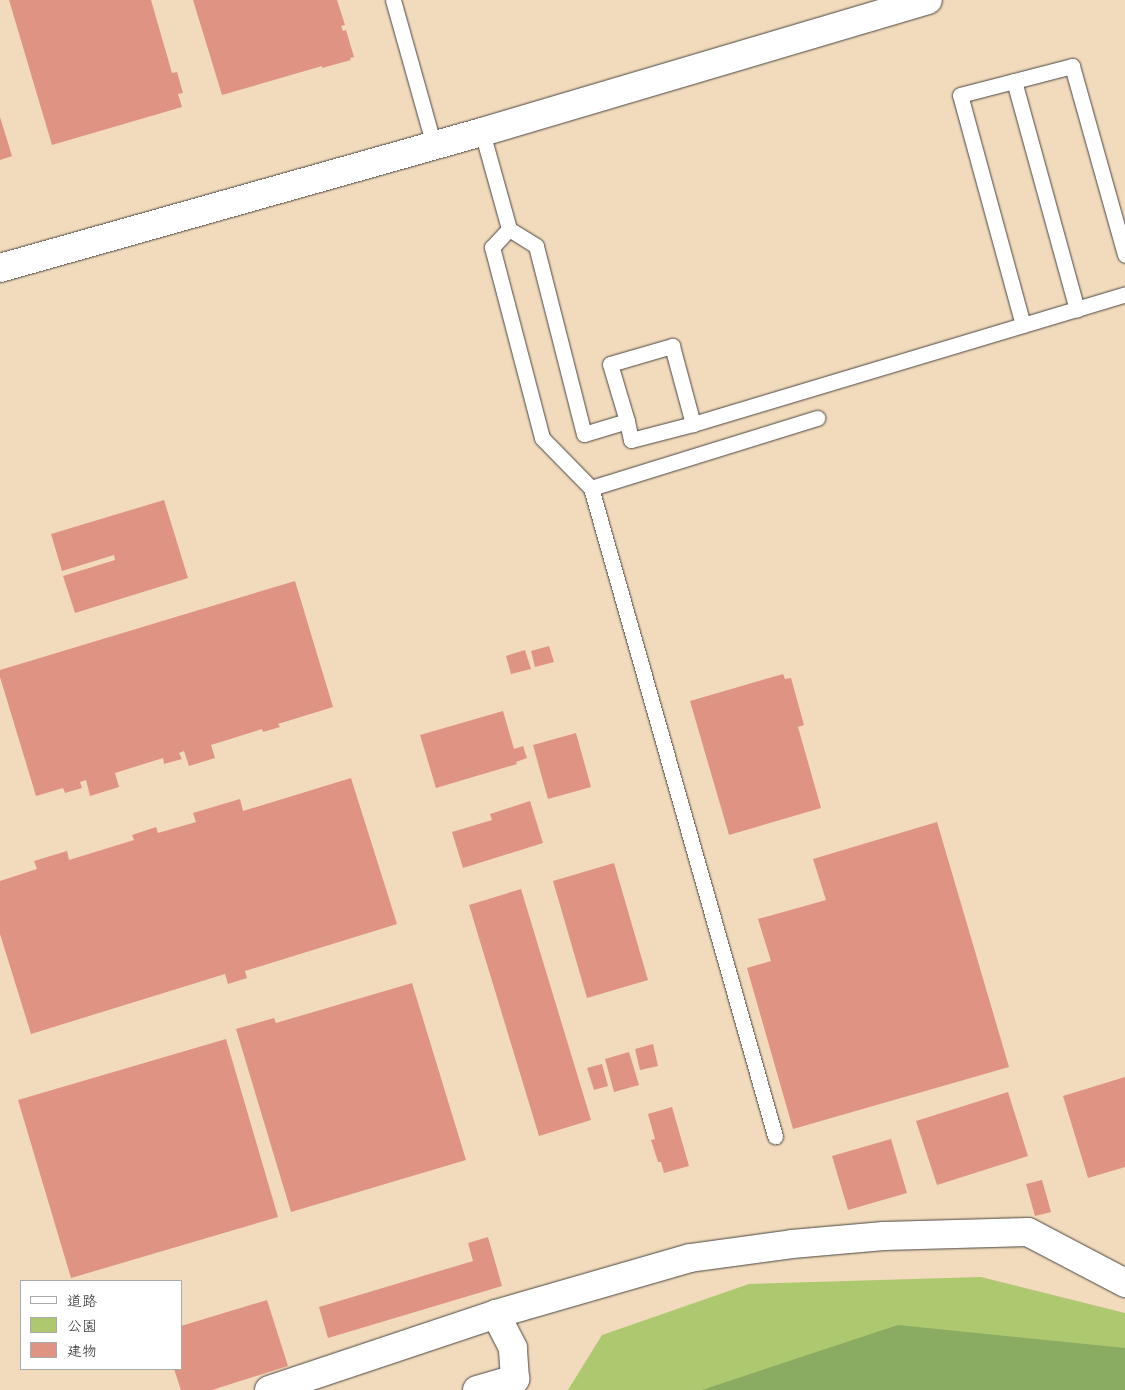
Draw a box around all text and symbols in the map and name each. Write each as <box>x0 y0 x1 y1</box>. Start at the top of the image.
legend <box>20 1280 182 1370</box>
text: 道路 <box>67 1292 97 1311</box>
text: 公園 <box>67 1317 97 1336</box>
text: 建物 <box>67 1342 97 1361</box>

